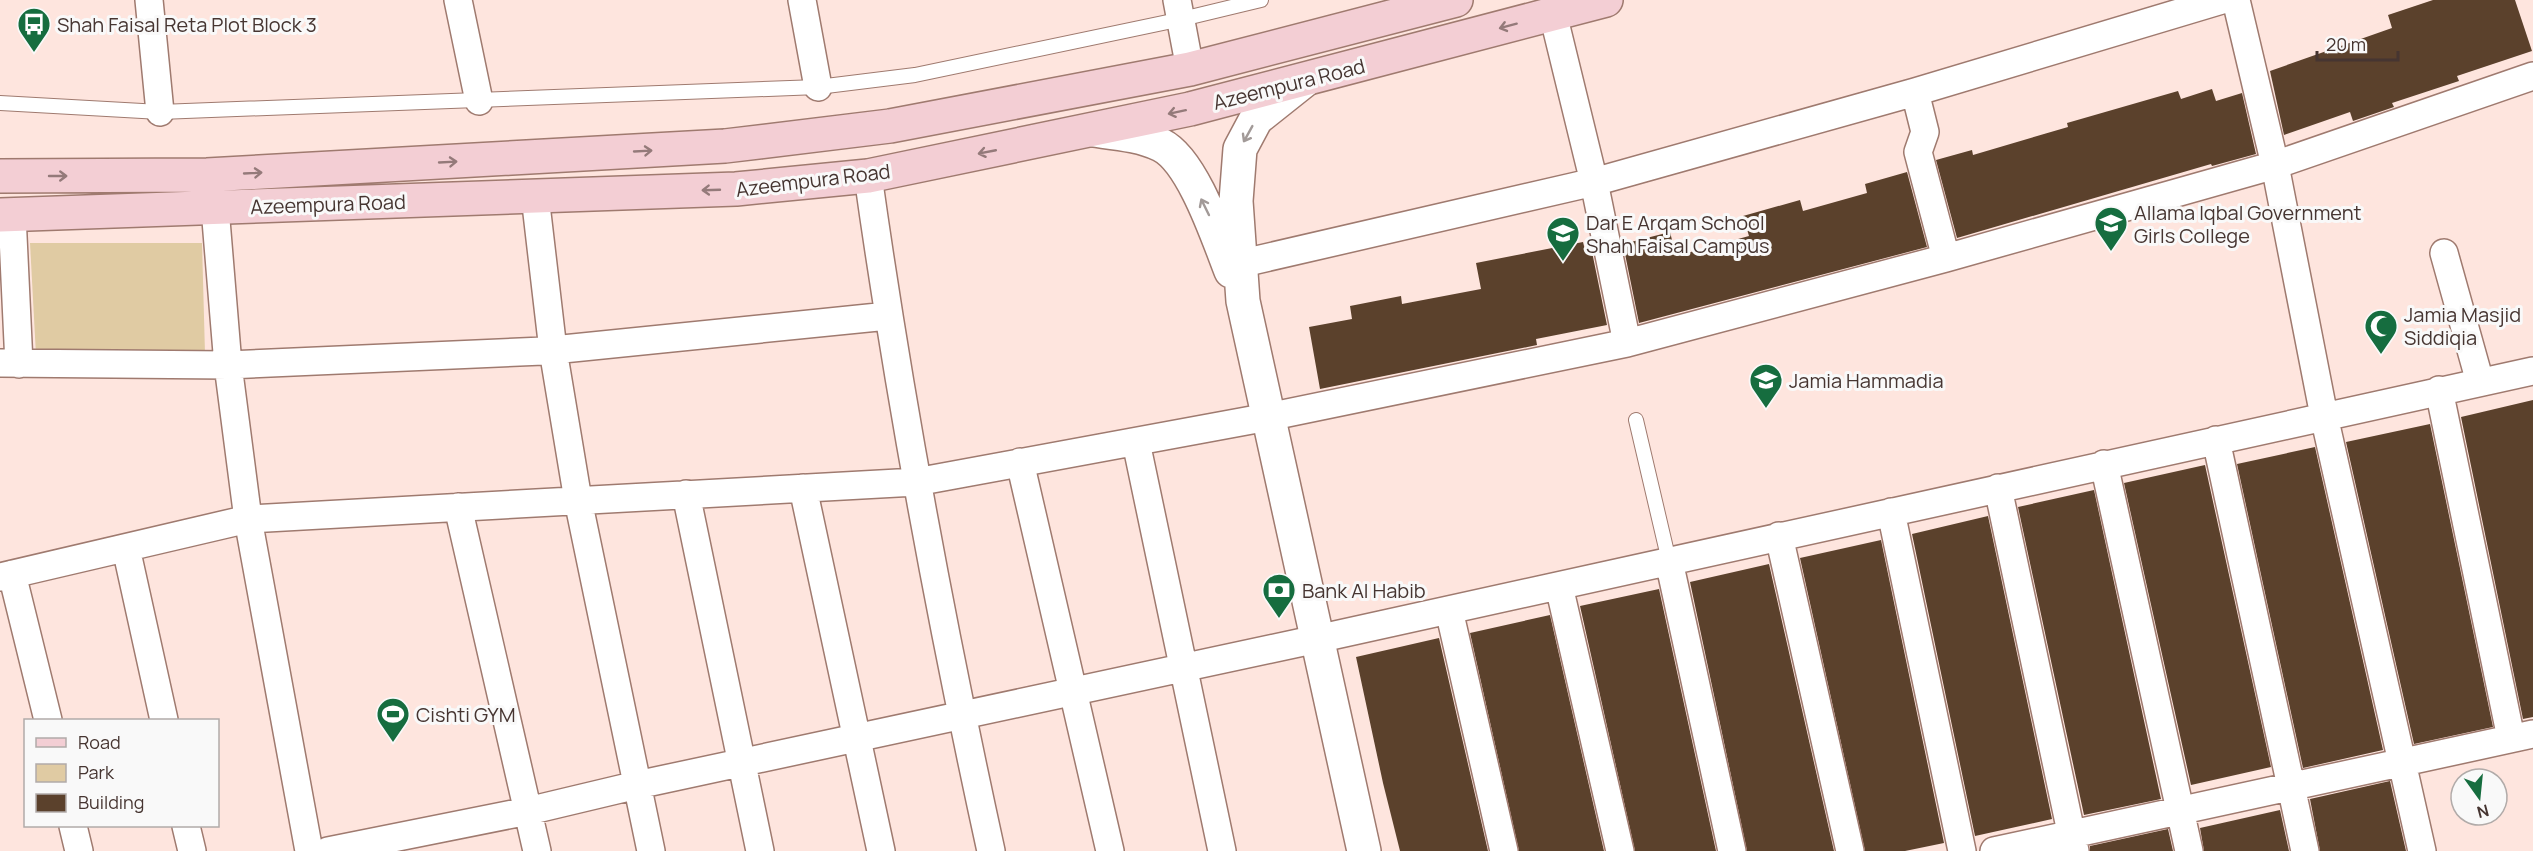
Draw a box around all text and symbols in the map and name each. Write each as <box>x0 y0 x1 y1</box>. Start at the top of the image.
bus stop icon: Shah Faisal Reta Plot Block 3 <box>16 6 52 53</box>
place label: Shah Faisal Reta Plot Block 3 <box>57 11 317 38</box>
one-way arrow <box>1499 21 1518 32</box>
scale bar <box>2317 24 2398 62</box>
text: 20 m <box>2326 32 2366 56</box>
street label: Azeempura Road <box>1210 52 1368 116</box>
one-way arrow <box>1168 107 1188 118</box>
one-way arrow <box>1242 125 1254 142</box>
one-way arrow <box>632 145 652 156</box>
one-way arrow <box>977 147 997 158</box>
one-way arrow <box>438 156 458 167</box>
street label: Azeempura Road <box>734 157 892 203</box>
one-way arrow <box>243 167 263 178</box>
one-way arrow <box>48 170 68 182</box>
one-way arrow <box>701 185 721 196</box>
street label: Azeempura Road <box>250 188 406 220</box>
one-way arrow <box>1199 199 1211 217</box>
place label: Allama Iqbal Government Girls College <box>2134 199 2362 249</box>
school or university icon: Allama Iqbal Government Girls College <box>2093 205 2129 252</box>
place label: Dar E Arqam School Shah Faisal Campus <box>1586 209 1770 259</box>
school or university icon: Dar E Arqam School Shah Faisal Campus <box>1545 215 1581 262</box>
place label: Jamia Masjid Siddiqia <box>2404 301 2521 351</box>
mosque icon: Jamia Masjid Siddiqia <box>2363 308 2399 355</box>
school or university icon: Jamia Hammadia <box>1748 362 1784 409</box>
place label: Jamia Hammadia <box>1789 367 1944 394</box>
bank icon: Bank Al Habib <box>1261 572 1297 619</box>
place label: Bank Al Habib <box>1302 577 1426 604</box>
sports icon: Cishti GYM <box>375 696 411 743</box>
place label: Cishti GYM <box>416 701 515 728</box>
legend <box>24 719 219 827</box>
text: Road <box>78 730 121 754</box>
text: Park <box>78 760 115 784</box>
north arrow <box>2449 767 2509 827</box>
text: Building <box>78 790 144 814</box>
text: N <box>2474 799 2491 824</box>

